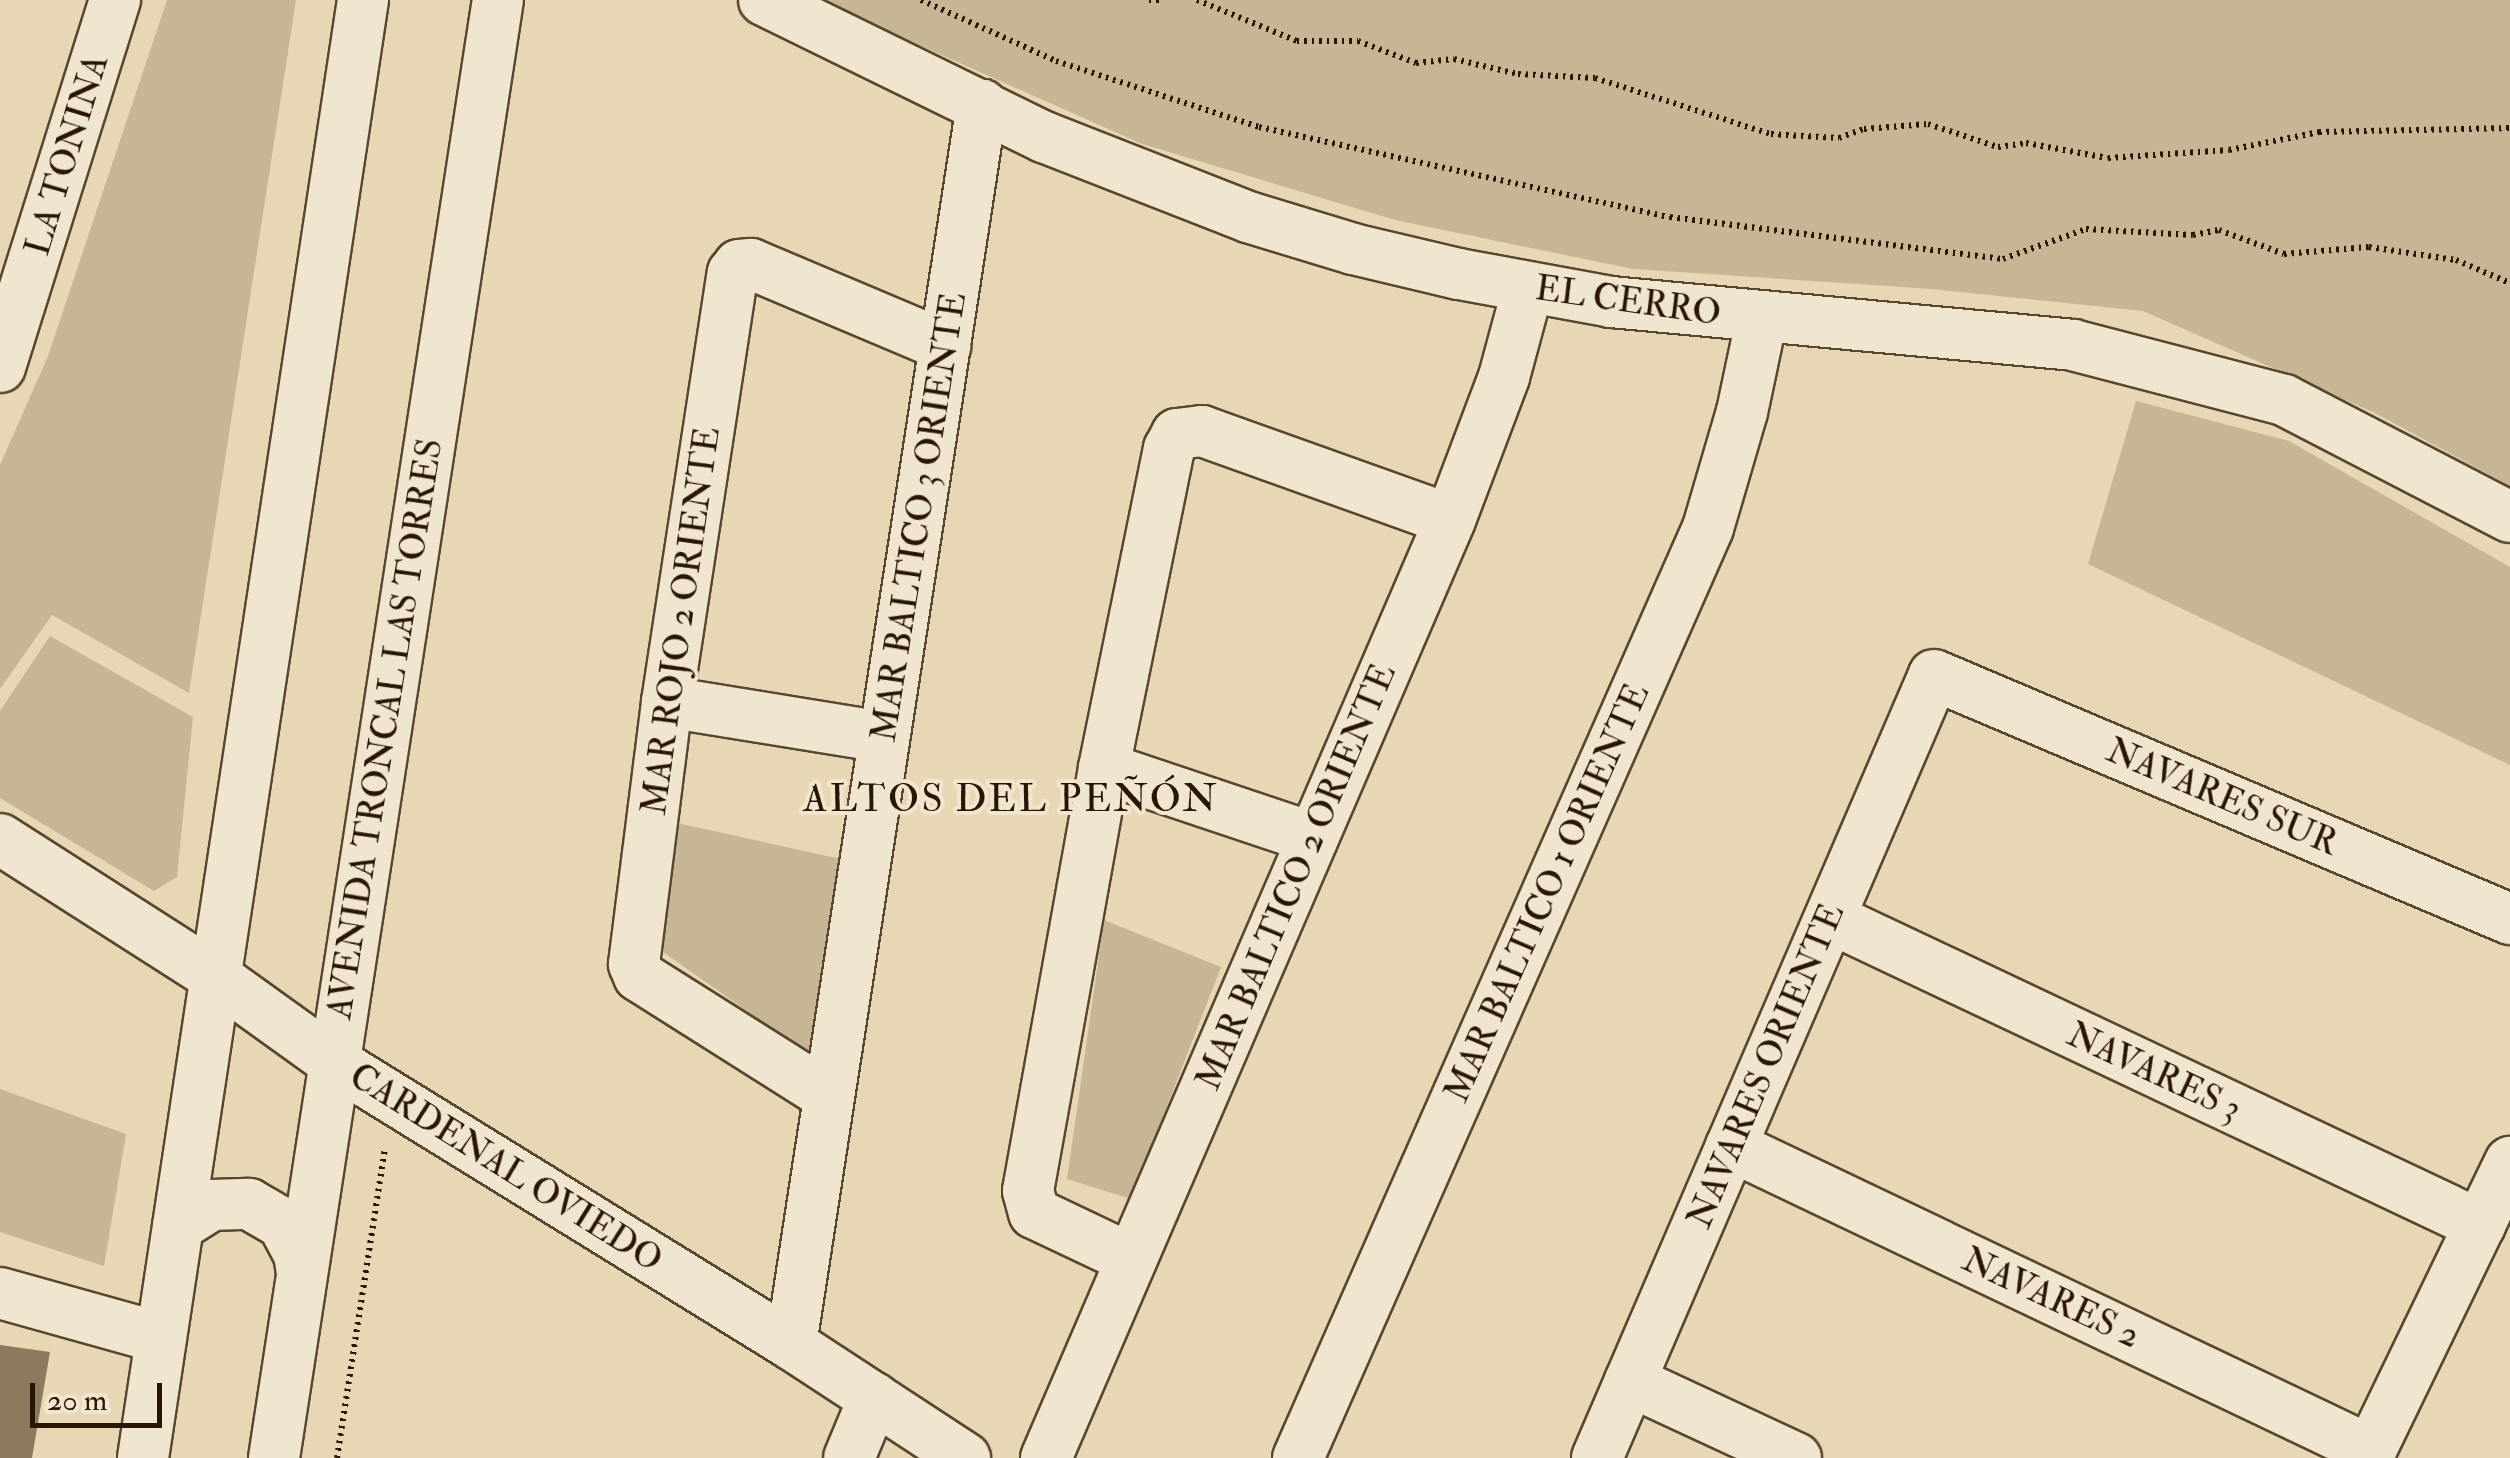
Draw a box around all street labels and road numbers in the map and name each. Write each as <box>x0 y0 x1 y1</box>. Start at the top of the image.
street label: LA TONINA <box>17 49 117 261</box>
street label: EL CERRO <box>1533 267 1723 335</box>
street label: MAR BALTICO 3 ORIENTE <box>863 289 975 745</box>
street label: MAR ROJO 2 ORIENTE <box>633 424 729 818</box>
street label: AVENIDA TRONCAL LAS TORRES <box>318 436 452 1022</box>
street label: MAR BALTICO 2 ORIENTE <box>1187 658 1405 1096</box>
street label: MAR BALTICO 1 ORIENTE <box>1436 677 1658 1109</box>
street label: NAVARES SUR <box>2100 729 2344 865</box>
street label: NAVARES ORIENTE <box>1679 897 1853 1235</box>
street label: NAVARES 3 <box>2061 1014 2247 1130</box>
street label: CARDENAL OVIEDO <box>342 1055 670 1281</box>
street label: NAVARES 2 <box>1956 1239 2146 1357</box>

